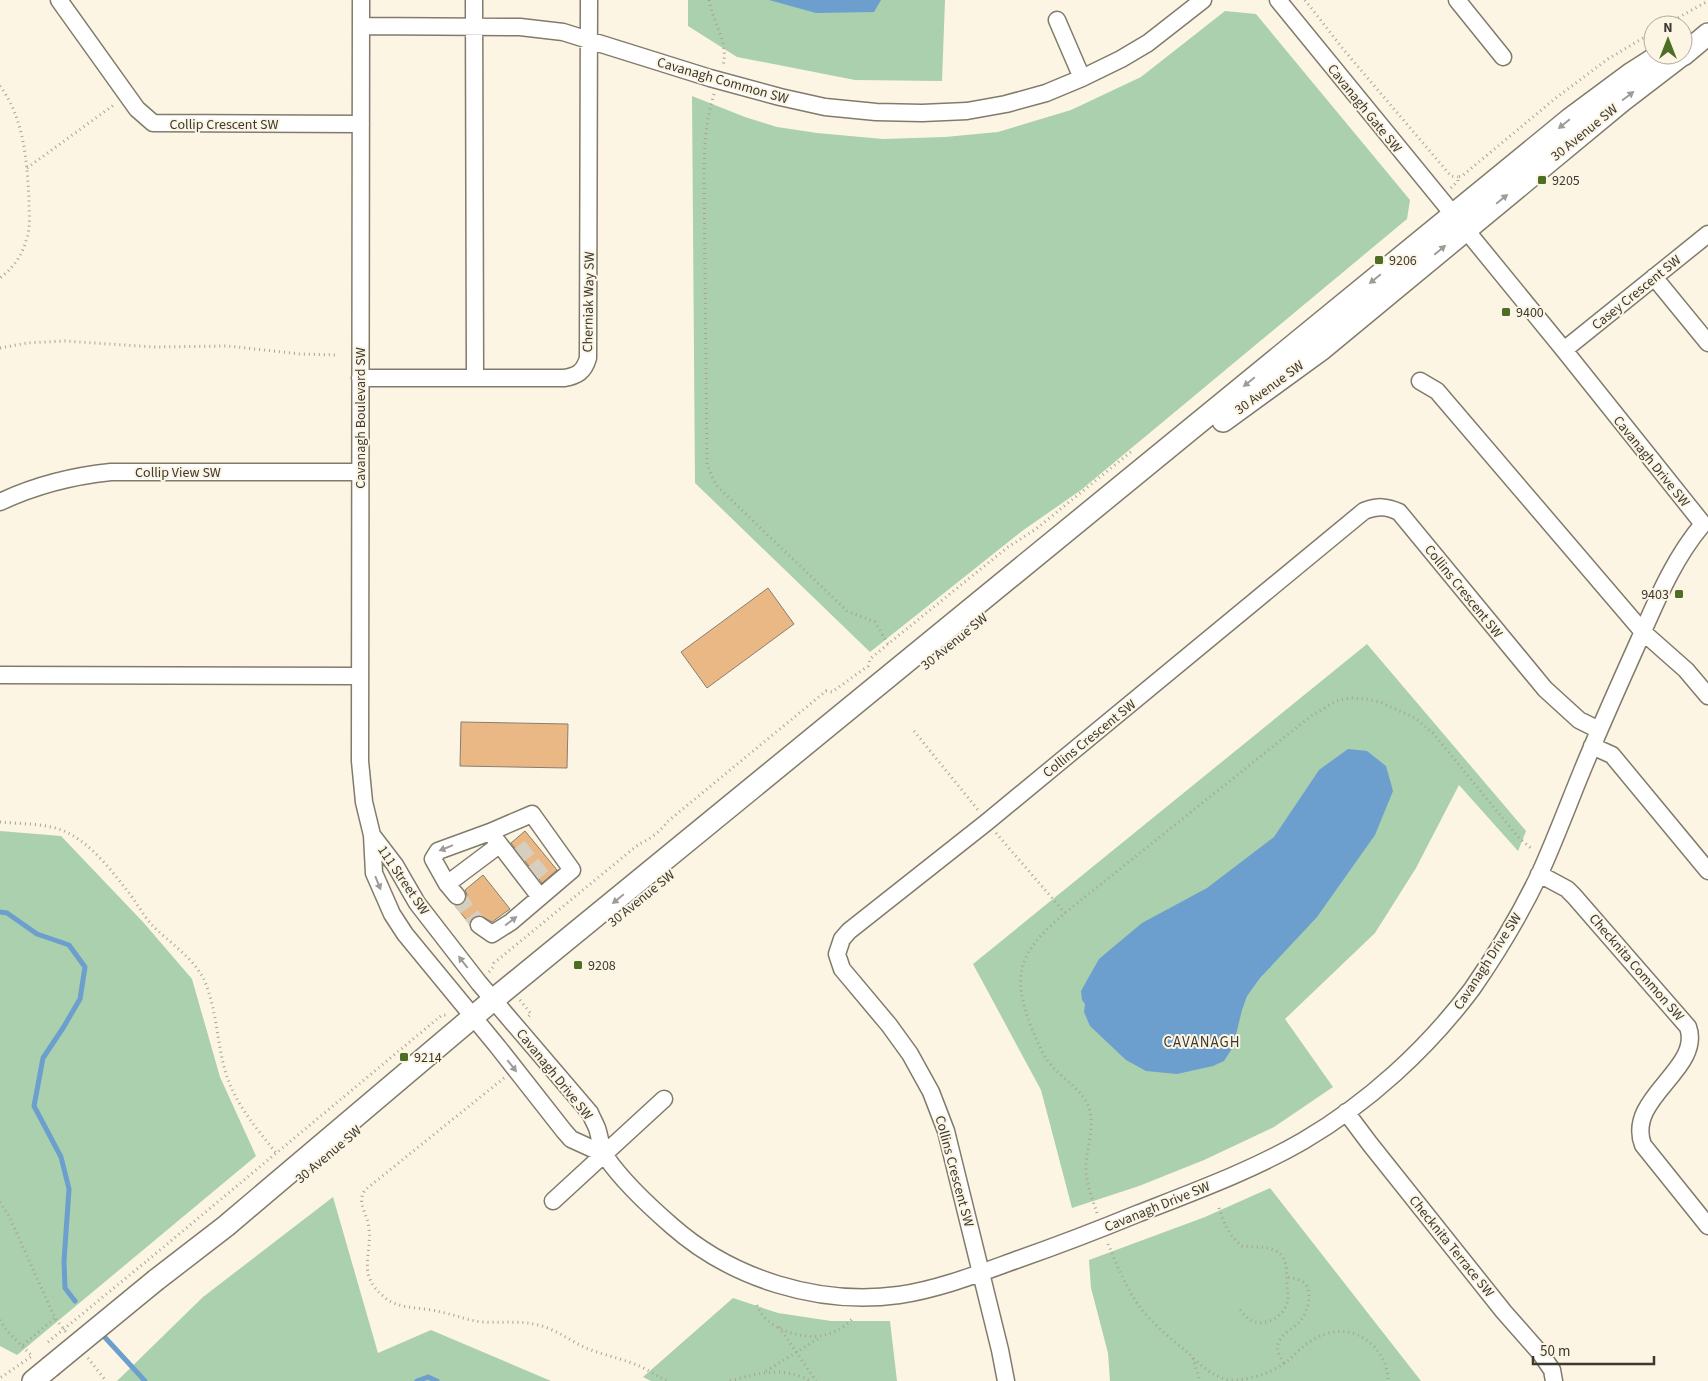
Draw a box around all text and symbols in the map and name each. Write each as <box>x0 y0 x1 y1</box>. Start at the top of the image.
north arrow <box>1643 15 1693 65</box>
text: N <box>1663 18 1673 38</box>
street label: Cavanagh Common SW <box>655 53 791 109</box>
street label: Cavanagh Gate SW <box>1322 60 1406 157</box>
one-way arrow <box>1621 91 1634 102</box>
street label: 30 Avenue SW <box>1547 99 1622 166</box>
street label: Collip Crescent SW <box>170 115 278 135</box>
one-way arrow <box>1558 119 1571 130</box>
place label: 9205 <box>1552 171 1580 191</box>
marker: 9205 <box>1536 174 1548 186</box>
one-way arrow <box>1495 193 1508 204</box>
one-way arrow <box>1433 245 1446 256</box>
street label: Cherniak Way SW <box>578 251 600 353</box>
place label: 9206 <box>1389 251 1417 271</box>
street label: Casey Crescent SW <box>1588 251 1685 335</box>
marker: 9206 <box>1373 254 1385 266</box>
one-way arrow <box>1368 274 1381 285</box>
place label: 9400 <box>1516 303 1544 323</box>
marker: 9400 <box>1500 306 1512 318</box>
street label: Cavanagh Boulevard SW <box>351 347 371 489</box>
street label: 30 Avenue SW <box>1231 356 1308 420</box>
one-way arrow <box>1243 377 1256 388</box>
street label: Cavanagh Drive SW <box>1608 412 1694 512</box>
street label: Collip View SW <box>135 463 221 483</box>
street label: Collins Crescent SW <box>1419 541 1507 642</box>
place label: 9403 <box>1641 585 1669 605</box>
marker: 9403 <box>1673 588 1685 600</box>
street label: 30 Avenue SW <box>917 608 992 675</box>
street label: Collins Crescent SW <box>1039 695 1140 783</box>
street label: 111 Street SW <box>373 842 434 919</box>
one-way arrow <box>438 844 453 852</box>
street label: 30 Avenue SW <box>604 865 679 932</box>
one-way arrow <box>374 876 382 890</box>
one-way arrow <box>611 893 624 904</box>
street label: Cavanagh Drive SW <box>1449 909 1527 1014</box>
street label: Checknita Common SW <box>1584 910 1689 1026</box>
one-way arrow <box>504 916 517 927</box>
one-way arrow <box>458 955 468 969</box>
place label: 9208 <box>588 956 616 976</box>
marker: 9208 <box>572 959 584 971</box>
street label: Cavanagh Drive SW <box>511 1025 597 1125</box>
district label: CAVANAGH <box>1164 1032 1240 1053</box>
place label: 9214 <box>414 1048 442 1068</box>
marker: 9214 <box>398 1051 410 1063</box>
one-way arrow <box>507 1059 518 1072</box>
street label: Collins Crescent SW <box>930 1113 979 1229</box>
street label: 30 Avenue SW <box>291 1121 366 1189</box>
street label: Cavanagh Drive SW <box>1102 1177 1213 1237</box>
street label: Checknita Terrace SW <box>1404 1192 1498 1302</box>
scale bar <box>1533 1334 1654 1366</box>
text: 50 m <box>1540 1341 1570 1362</box>

